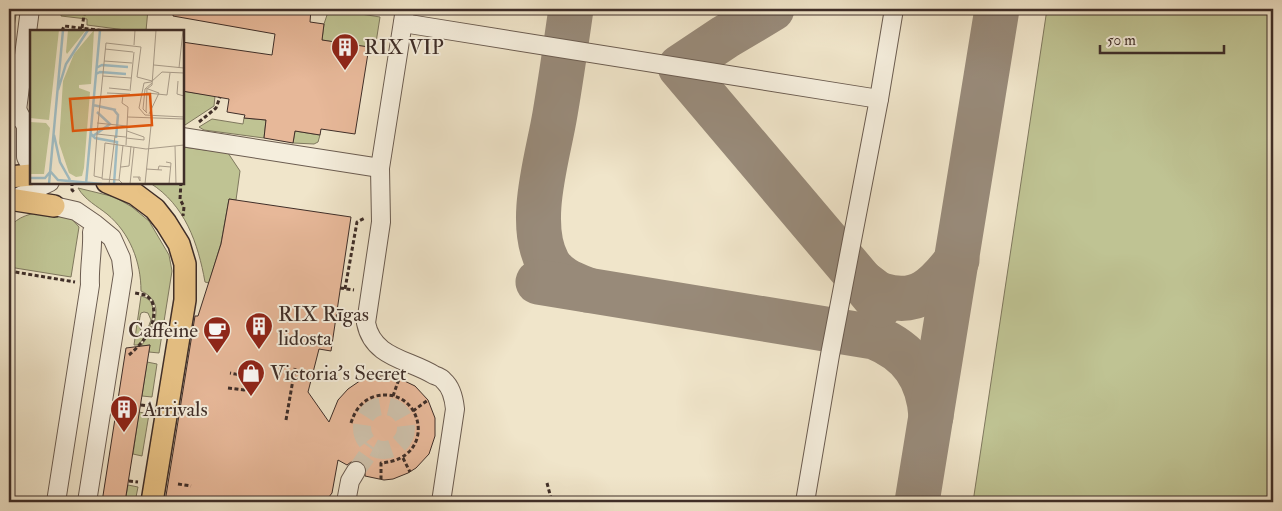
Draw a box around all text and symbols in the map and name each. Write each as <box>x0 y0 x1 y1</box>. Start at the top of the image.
scale bar <box>1100 22 1223 54</box>
inset map <box>30 30 184 184</box>
text: 50 m <box>1107 31 1136 50</box>
building icon: RIX VIP <box>330 32 360 71</box>
place label: RIX VIP <box>364 34 444 61</box>
place label: RIX Rīgas lidosta <box>278 301 369 352</box>
building icon: RIX Rīgas lidosta <box>244 311 274 350</box>
cafe icon: Caffeine <box>202 315 232 354</box>
place label: Caffeine <box>128 317 198 344</box>
shop icon: Victoria's Secret <box>236 358 266 397</box>
place label: Victoria's Secret <box>270 360 407 387</box>
building icon: Arrivals <box>109 394 139 433</box>
place label: Arrivals <box>142 396 208 423</box>

